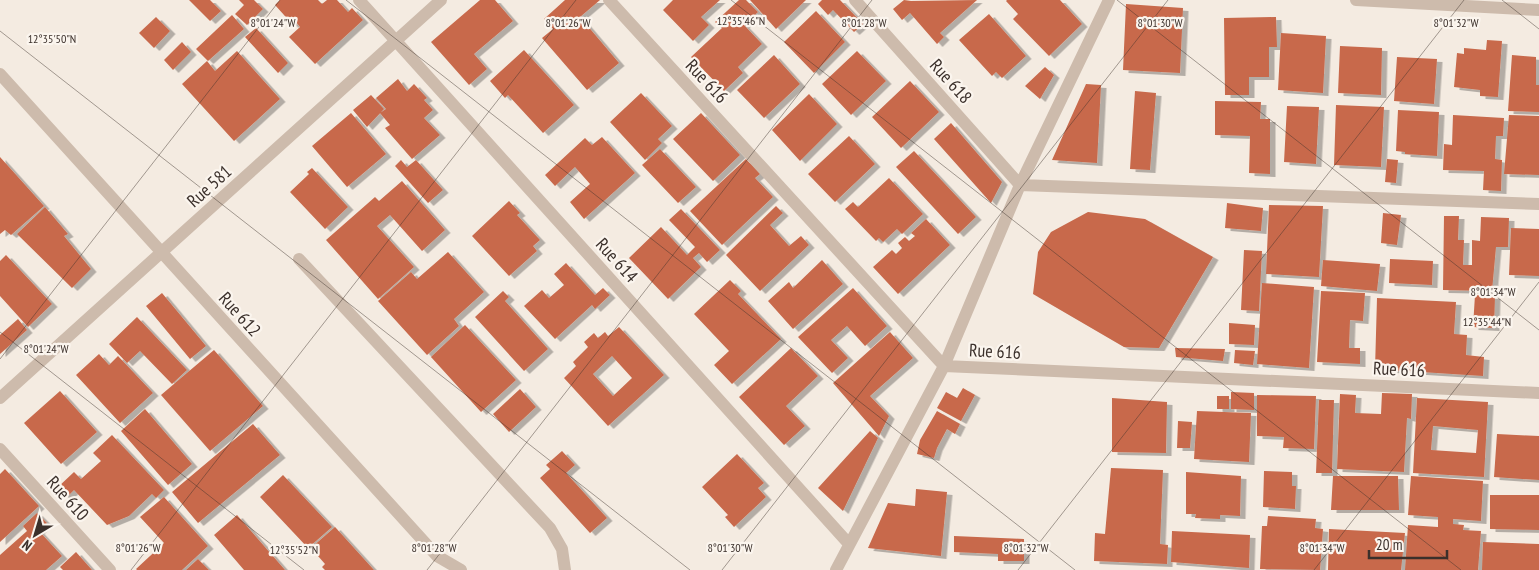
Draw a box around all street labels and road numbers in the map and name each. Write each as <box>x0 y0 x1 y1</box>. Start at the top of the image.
street label: Rue 616 <box>681 54 733 108</box>
street label: Rue 618 <box>925 54 977 108</box>
street label: Rue 581 <box>182 160 236 212</box>
street label: Rue 614 <box>591 233 643 287</box>
street label: Rue 612 <box>214 287 266 341</box>
street label: Rue 616 <box>968 338 1022 364</box>
street label: Rue 616 <box>1372 356 1426 382</box>
street label: Rue 610 <box>42 471 94 525</box>

